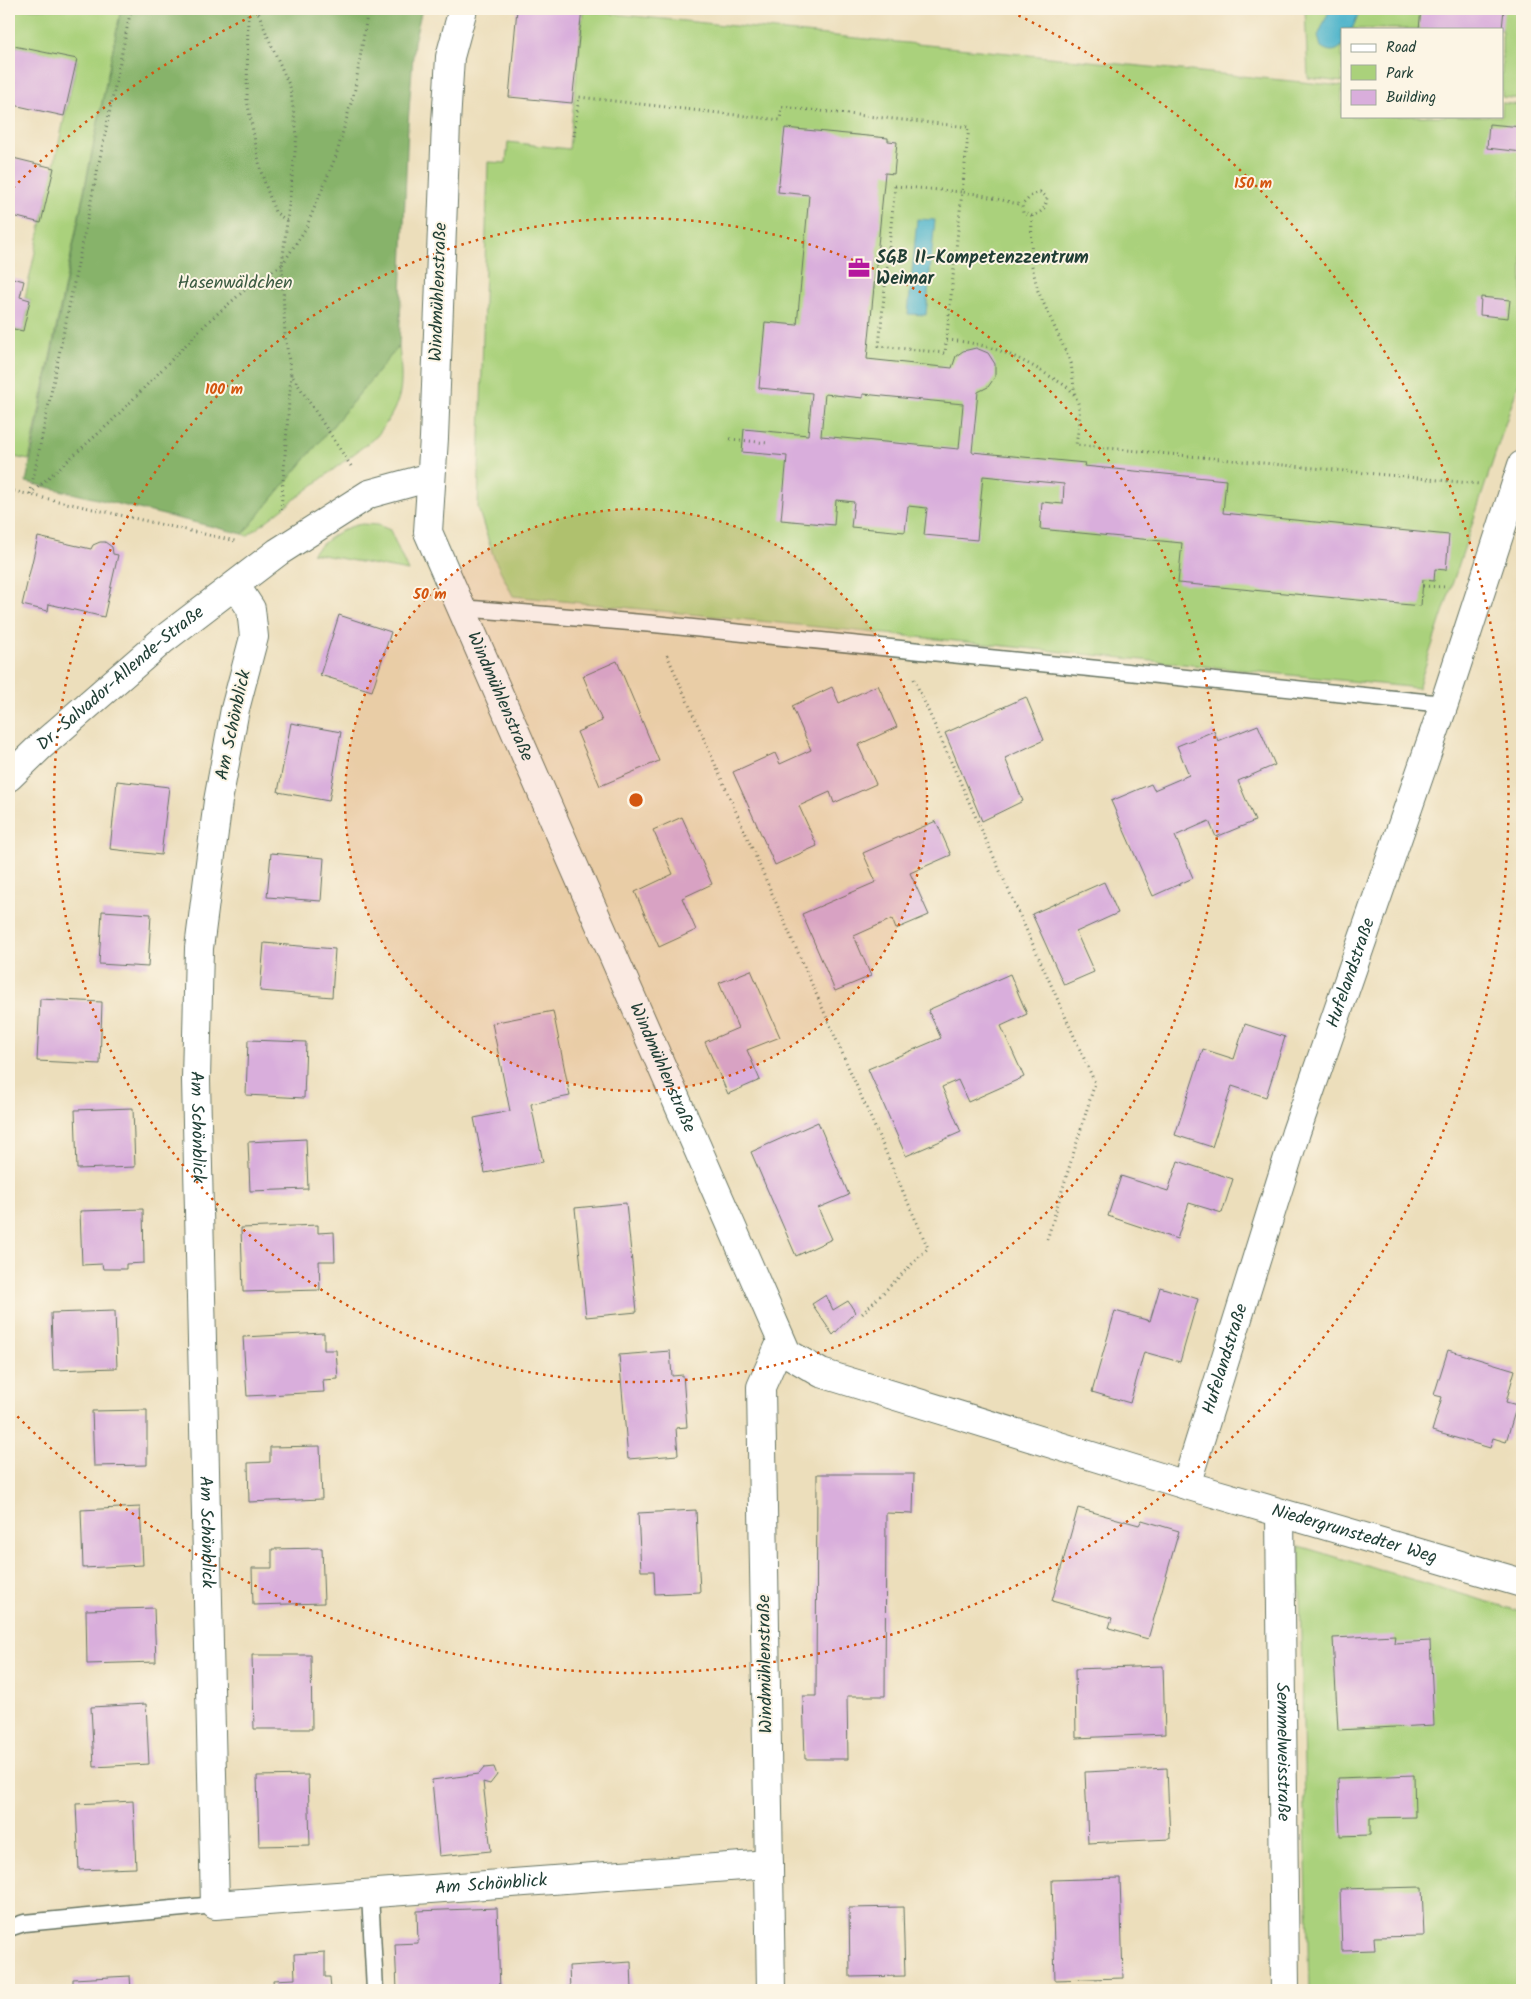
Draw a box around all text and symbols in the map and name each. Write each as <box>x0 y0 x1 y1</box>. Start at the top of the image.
legend <box>1341 28 1504 118</box>
text: Road <box>1386 36 1417 60</box>
text: Park <box>1386 62 1414 86</box>
text: Building <box>1386 86 1436 110</box>
text: 150 m <box>1234 172 1272 196</box>
street label: Windmühlenstraße <box>422 222 456 362</box>
place label: SGB II-Kompetenzzentrum Weimar <box>876 244 1089 294</box>
office icon: SGB II-Kompetenzzentrum Weimar <box>846 255 872 281</box>
park label: Hasenwäldchen <box>177 269 293 298</box>
text: 100 m <box>205 378 243 402</box>
text: 50 m <box>412 583 447 607</box>
street label: Dr.-Salvador-Allende-Straße <box>30 599 211 758</box>
street label: Windmühlenstraße <box>459 627 541 766</box>
street label: Am Schönblick <box>208 667 260 783</box>
centre of rings <box>627 791 645 809</box>
street label: Hufelandstraße <box>1319 914 1383 1032</box>
street label: Windmühlenstraße <box>621 998 703 1137</box>
street label: Am Schönblick <box>181 1071 213 1184</box>
street label: Hufelandstraße <box>1194 1300 1256 1418</box>
street label: Am Schönblick <box>191 1476 222 1589</box>
street label: Niedergrunstedter Weg <box>1268 1496 1441 1572</box>
street label: Windmühlenstraße <box>750 1594 782 1734</box>
street label: Semmelweisstraße <box>1267 1682 1298 1822</box>
street label: Am Schönblick <box>434 1866 549 1903</box>

